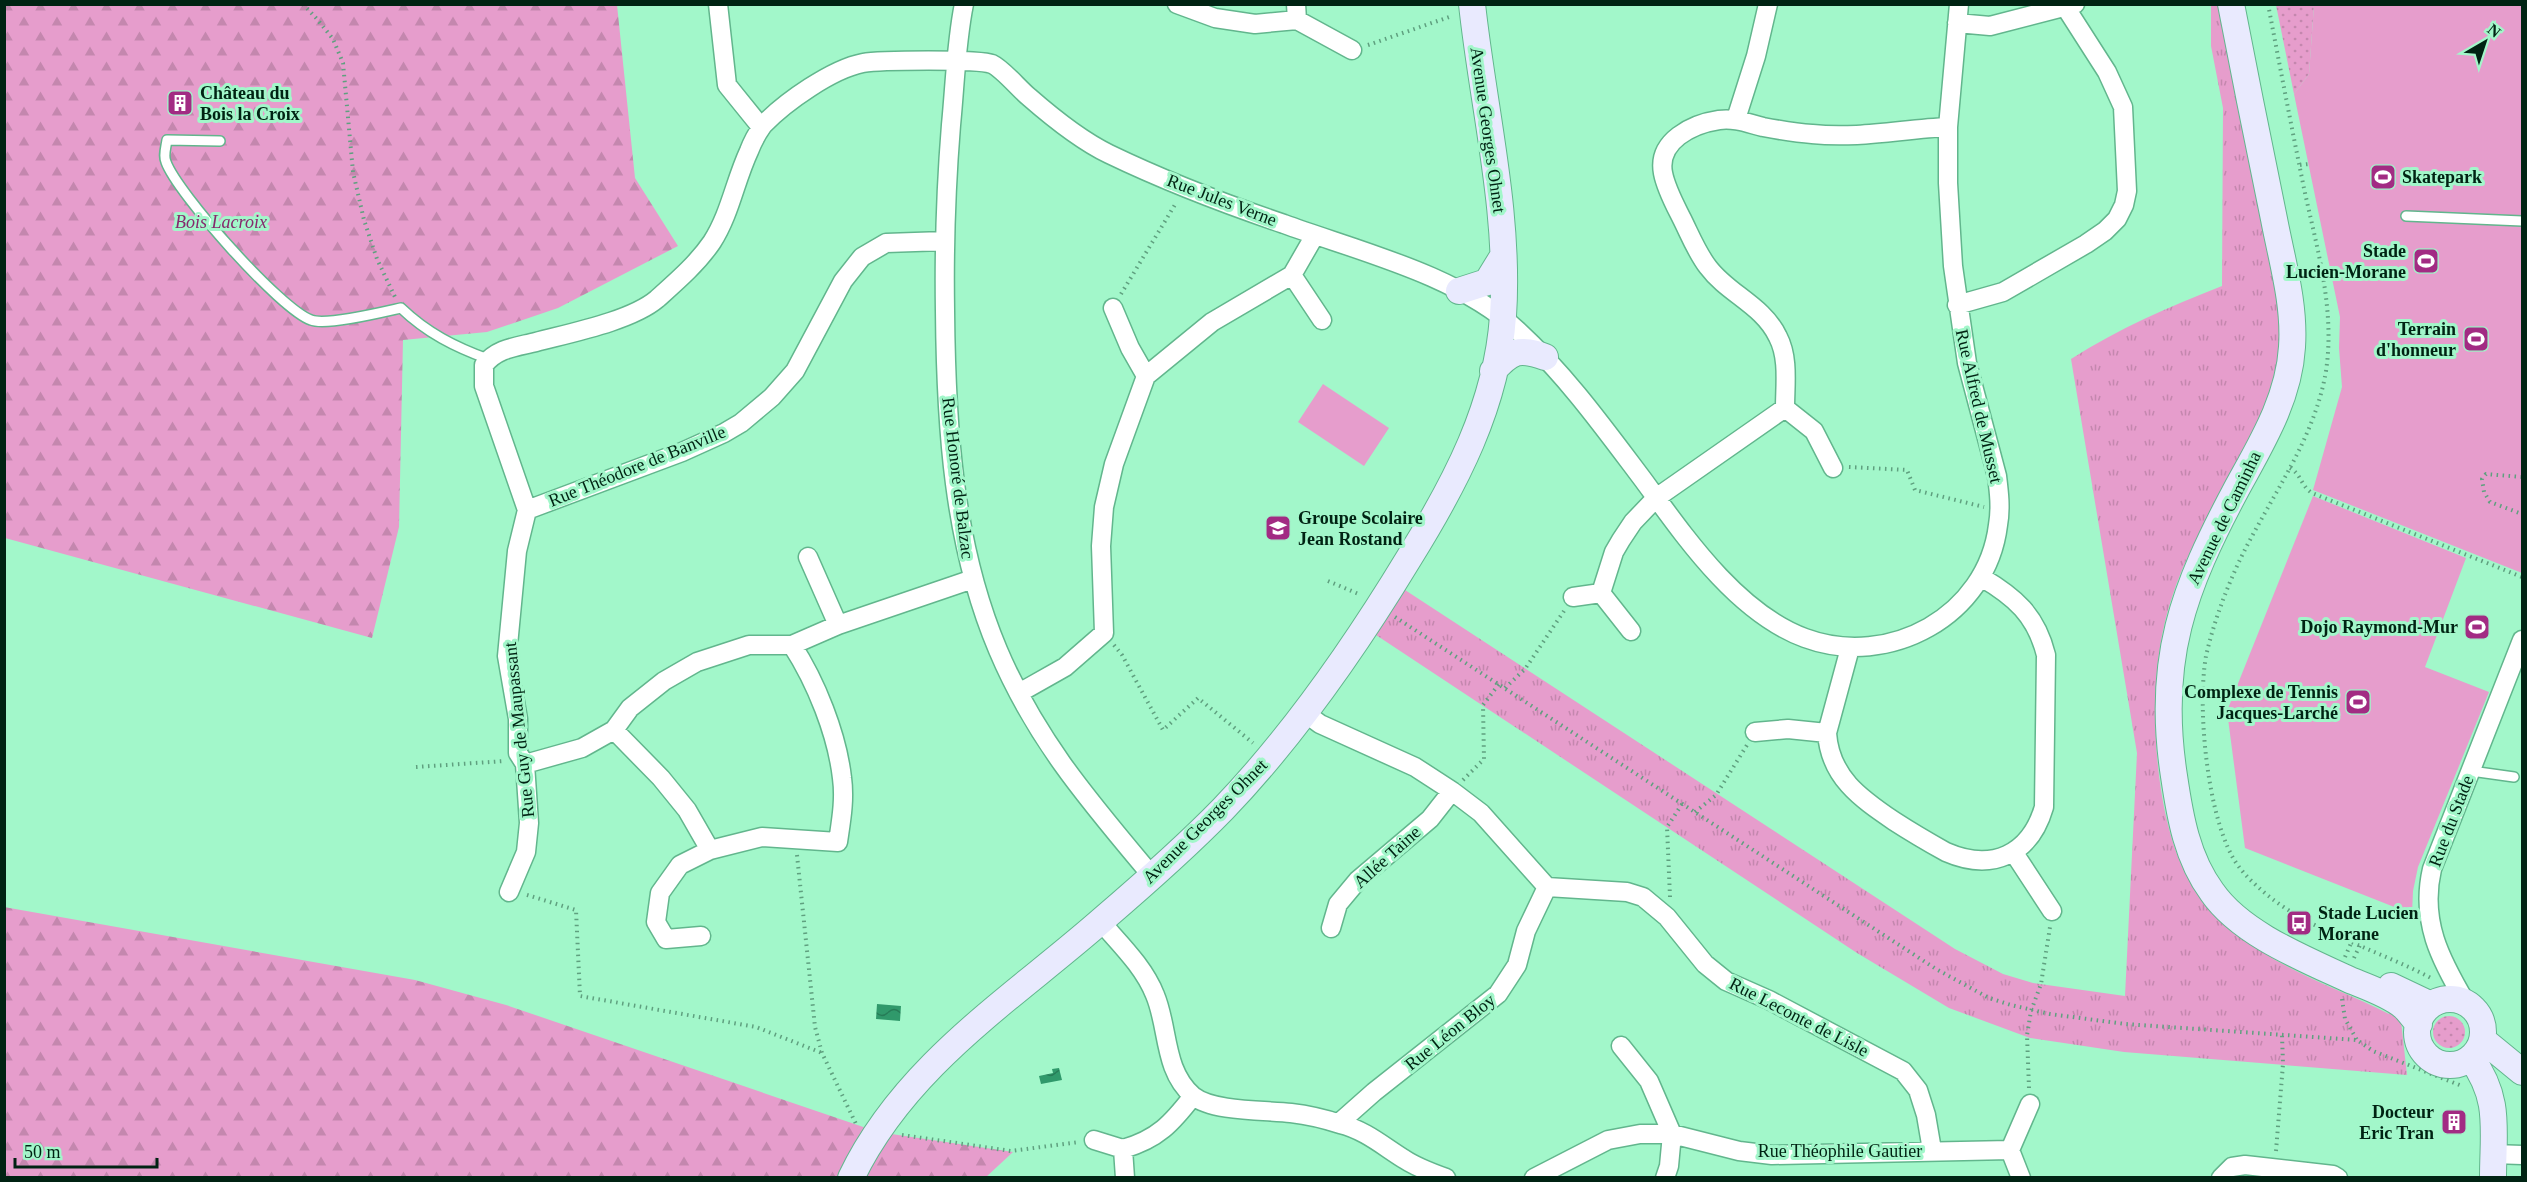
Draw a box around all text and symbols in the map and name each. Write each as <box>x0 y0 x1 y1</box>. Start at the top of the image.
north arrow <box>2455 12 2515 72</box>
text: N <box>2484 20 2504 41</box>
street label: Avenue Georges Ohnet <box>1466 46 1510 214</box>
place label: Château du Bois la Croix <box>200 83 300 124</box>
building icon: Château du Bois la Croix <box>165 88 195 118</box>
sports icon: Skatepark <box>2368 162 2398 192</box>
place label: Skatepark <box>2402 167 2482 187</box>
street label: Rue Jules Verne <box>1164 170 1280 230</box>
park label: Bois Lacroix <box>175 212 267 232</box>
place label: Stade Lucien-Morane <box>2286 241 2406 282</box>
sports icon: Stade Lucien-Morane <box>2411 246 2441 276</box>
place label: Terrain d'honneur <box>2376 319 2456 360</box>
sports icon: Terrain d'honneur <box>2461 324 2491 354</box>
street label: Rue Alfred de Musset <box>1952 327 2006 485</box>
street label: Rue Honoré de Balzac <box>938 396 978 560</box>
street label: Rue Théodore de Banville <box>546 421 728 511</box>
street label: Avenue de Caminha <box>2183 448 2265 588</box>
place label: Groupe Scolaire Jean Rostand <box>1298 508 1423 549</box>
school or university icon: Groupe Scolaire Jean Rostand <box>1263 513 1293 543</box>
sports icon: Dojo Raymond-Mur <box>2462 612 2492 642</box>
place label: Dojo Raymond-Mur <box>2301 617 2458 637</box>
street label: Rue Guy de Maupassant <box>500 641 538 819</box>
place label: Complexe de Tennis Jacques-Larché <box>2184 682 2338 723</box>
sports icon: Complexe de Tennis Jacques-Larché <box>2343 687 2373 717</box>
street label: Avenue Georges Ohnet <box>1139 755 1271 887</box>
street label: Rue du Stade <box>2424 773 2478 869</box>
street label: Allée Taine <box>1350 822 1424 892</box>
place label: Stade Lucien Morane <box>2318 903 2419 944</box>
bus stop icon: Stade Lucien Morane <box>2284 908 2314 938</box>
street label: Rue Leconte de Lisle <box>1726 973 1872 1061</box>
street label: Rue Léon Bloy <box>1401 990 1499 1074</box>
place label: Docteur Eric Tran <box>2359 1102 2434 1143</box>
building icon: Docteur Eric Tran <box>2439 1107 2469 1137</box>
scale bar <box>15 1131 158 1169</box>
street label: Rue Théophile Gautier <box>1758 1141 1922 1161</box>
text: 50 m <box>24 1142 61 1162</box>

